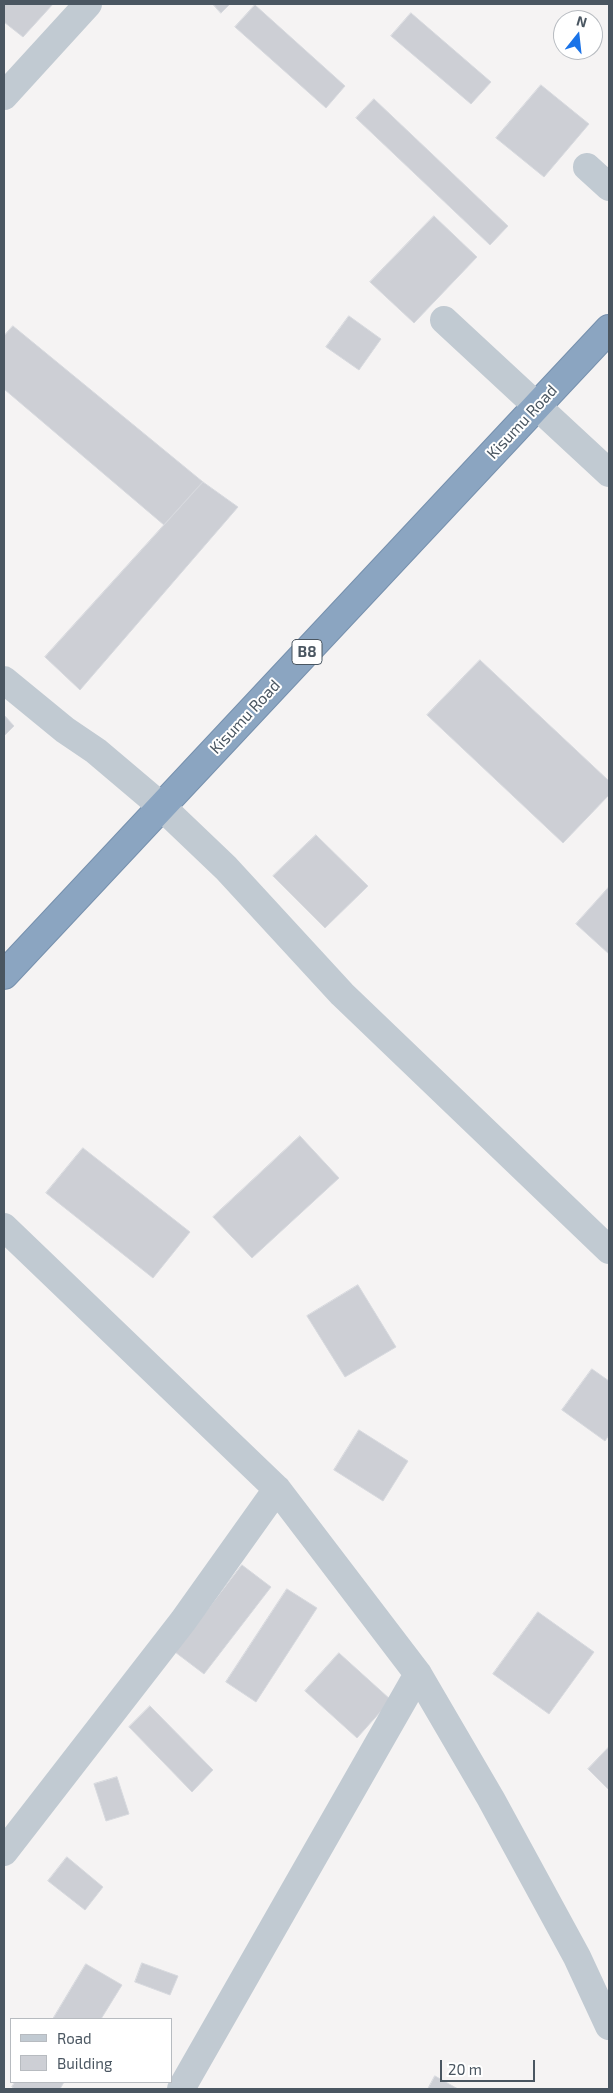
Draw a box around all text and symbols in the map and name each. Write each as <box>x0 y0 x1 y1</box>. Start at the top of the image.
north arrow <box>553 10 603 60</box>
text: N <box>575 11 589 31</box>
street label: Kisumu Road <box>483 381 561 463</box>
road number: B8 <box>292 640 322 664</box>
street label: Kisumu Road <box>206 676 284 758</box>
legend <box>10 2018 172 2083</box>
text: Road <box>57 2029 92 2047</box>
scale bar <box>443 2050 538 2082</box>
text: Building <box>57 2054 112 2072</box>
text: 20 m <box>448 2060 482 2078</box>

